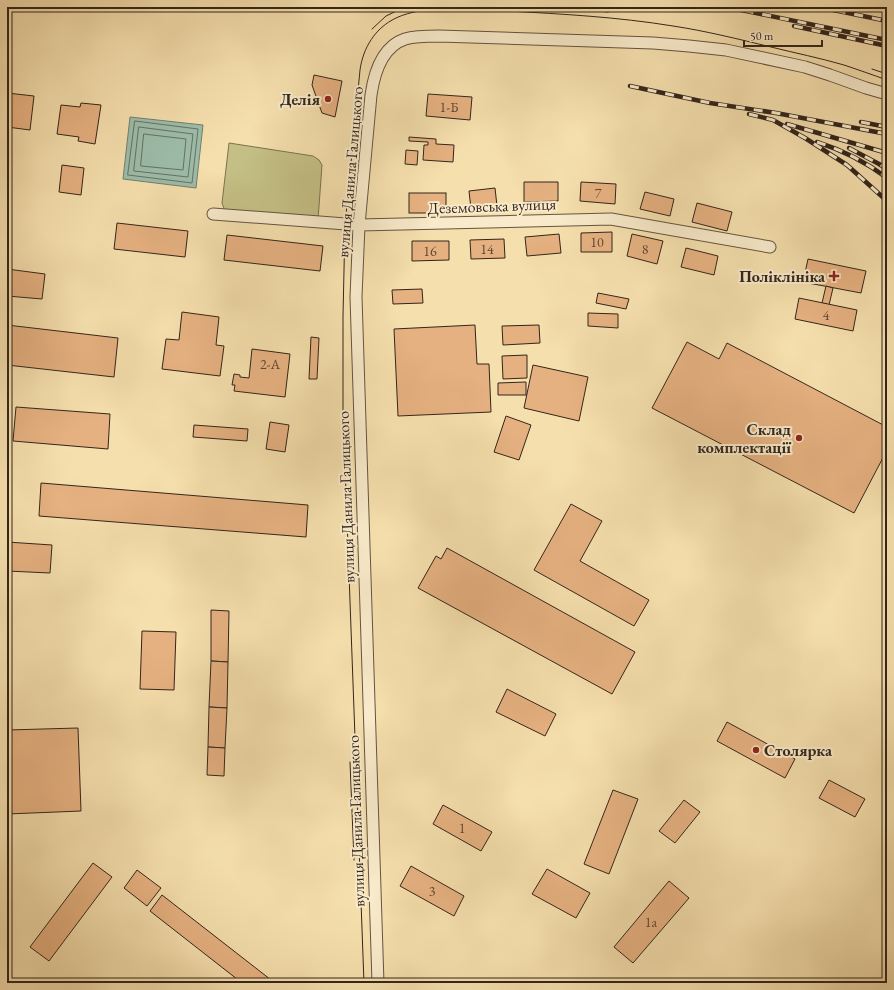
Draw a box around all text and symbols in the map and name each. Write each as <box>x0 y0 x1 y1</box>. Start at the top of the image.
scale bar <box>744 22 822 48</box>
text: 50 m <box>750 28 774 44</box>
street label: вулиця Данила Галицького <box>332 85 368 259</box>
place label: Делія <box>280 89 320 110</box>
marker: Делія <box>323 94 333 104</box>
house number: 1-Б <box>440 98 458 116</box>
house number: 7 <box>595 184 602 202</box>
street label: Деземовська вулиця <box>427 193 557 219</box>
house number: 10 <box>590 233 604 251</box>
house number: 14 <box>480 240 494 258</box>
house number: 8 <box>642 240 649 258</box>
house number: 16 <box>423 242 437 260</box>
place label: Поліклініка <box>739 266 826 287</box>
marker: Поліклініка <box>828 270 840 282</box>
house number: 4 <box>823 306 830 324</box>
house number: 2-А <box>260 355 280 373</box>
street label: вулиця Данила Галицького <box>333 411 359 583</box>
place label: Склад комплектації <box>697 419 792 458</box>
marker: Склад комплектації <box>794 433 804 443</box>
street label: вулиця Данила Галицького <box>343 735 369 907</box>
place label: Столярка <box>764 740 833 761</box>
marker: Столярка <box>751 745 761 755</box>
house number: 1 <box>459 819 465 837</box>
house number: 3 <box>429 882 436 900</box>
house number: 1а <box>645 913 658 931</box>

